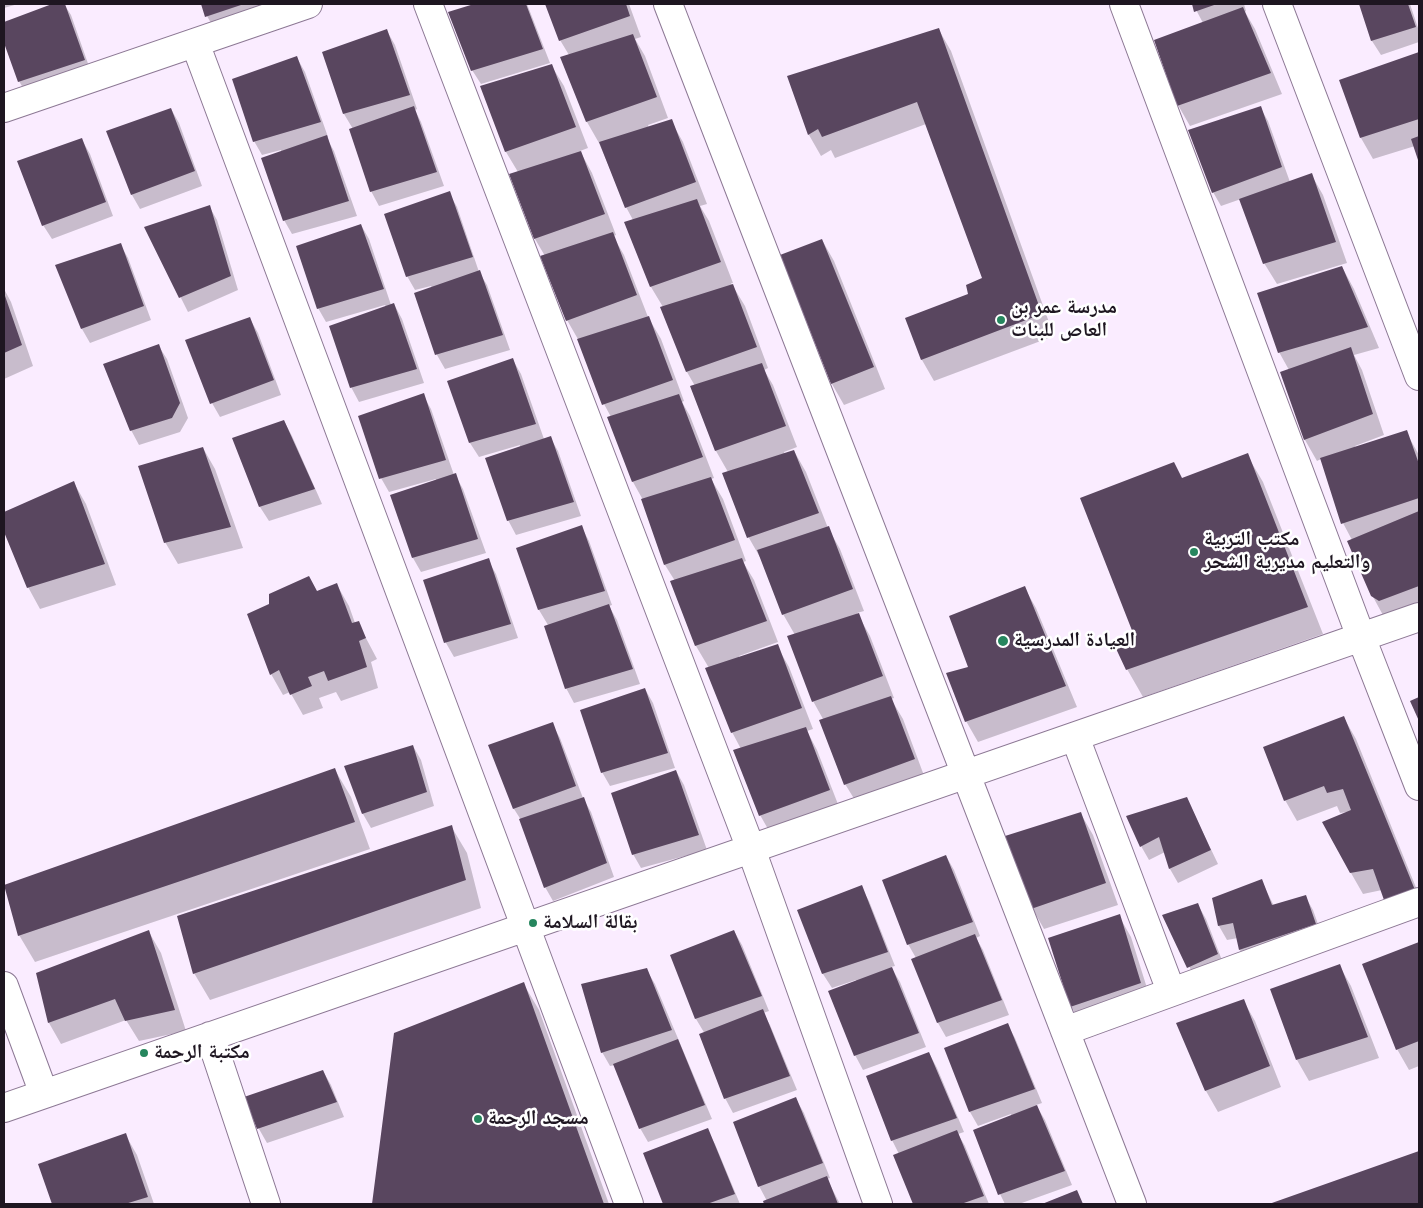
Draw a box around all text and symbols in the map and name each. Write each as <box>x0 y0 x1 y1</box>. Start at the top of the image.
place label: مدرسة عمر بن العاص للبنات <box>1011 296 1117 343</box>
marker: مدرسة عمر بن العاص للبنات <box>995 314 1007 326</box>
place label: مكتب التربية والتعليم مديرية الشحر <box>1204 528 1370 575</box>
marker: مكتب التربية والتعليم مديرية الشحر <box>1188 546 1200 558</box>
place label: العيادة المدرسية <box>1014 629 1135 653</box>
marker: العيادة المدرسية <box>996 634 1010 648</box>
place label: بقالة السلامة <box>543 911 638 935</box>
marker: بقالة السلامة <box>527 917 539 929</box>
place label: مكتبة الرحمة <box>154 1041 250 1065</box>
marker: مكتبة الرحمة <box>138 1047 150 1059</box>
place label: مسجد الرحمة <box>488 1107 589 1131</box>
marker: مسجد الرحمة <box>472 1113 484 1125</box>

